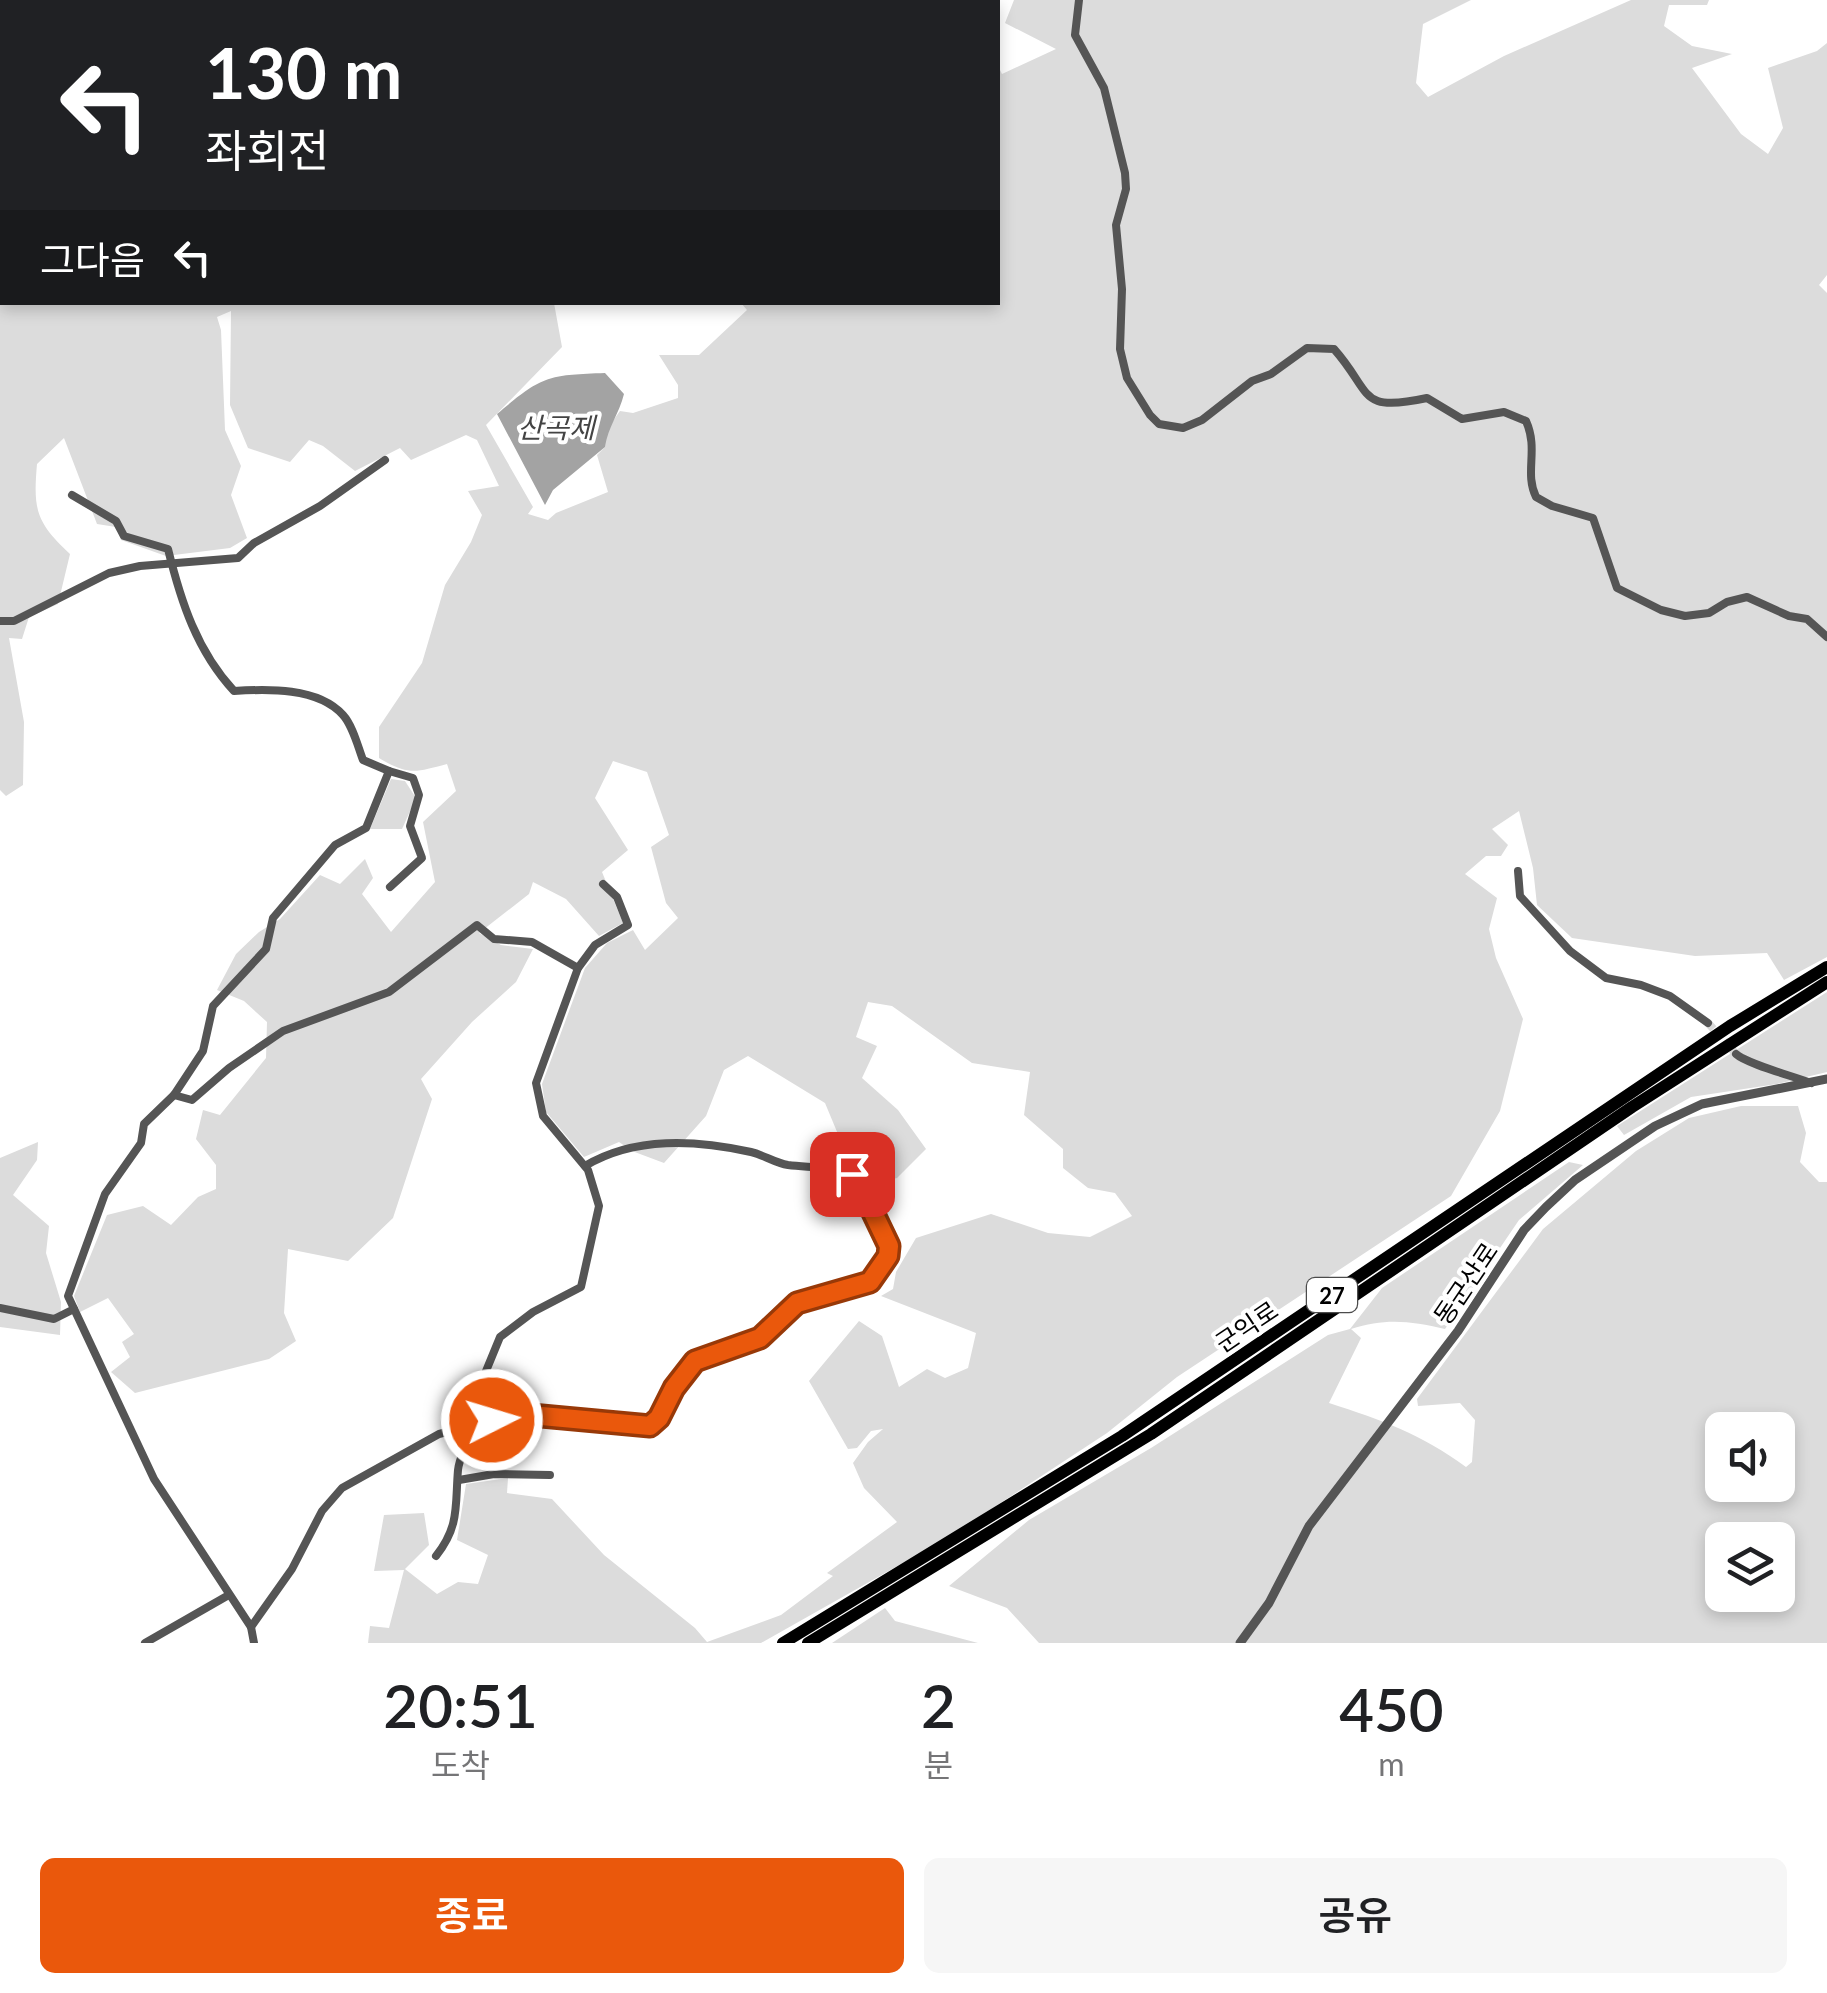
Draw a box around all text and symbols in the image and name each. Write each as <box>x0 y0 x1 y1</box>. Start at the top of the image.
text: 130 m <box>205 30 402 114</box>
icon: left <box>40 40 170 170</box>
text: 좌회전 <box>205 123 329 177</box>
icon: left <box>165 230 220 285</box>
text: 그다음 <box>40 236 145 282</box>
water label: 산곡제 <box>517 410 598 444</box>
pin <box>810 1132 895 1217</box>
icon: arrive <box>825 1147 880 1202</box>
street label: 동군산로 <box>1427 1236 1503 1330</box>
road number: 27 <box>1307 1278 1357 1312</box>
street label: 군익로 <box>1209 1294 1283 1358</box>
position arrow <box>440 1368 544 1472</box>
map controls <box>1705 1412 1795 1612</box>
button: sound <box>1705 1412 1795 1502</box>
button: layers <box>1705 1522 1795 1612</box>
text: 20:51 <box>383 1669 538 1741</box>
text: 2 <box>921 1669 956 1741</box>
text: 450 <box>1339 1673 1444 1745</box>
text: m <box>1378 1744 1405 1783</box>
text: 도착 <box>431 1745 490 1784</box>
text: 분 <box>924 1745 953 1784</box>
button: 종료 <box>40 1858 904 1973</box>
button: 공유 <box>924 1858 1787 1973</box>

